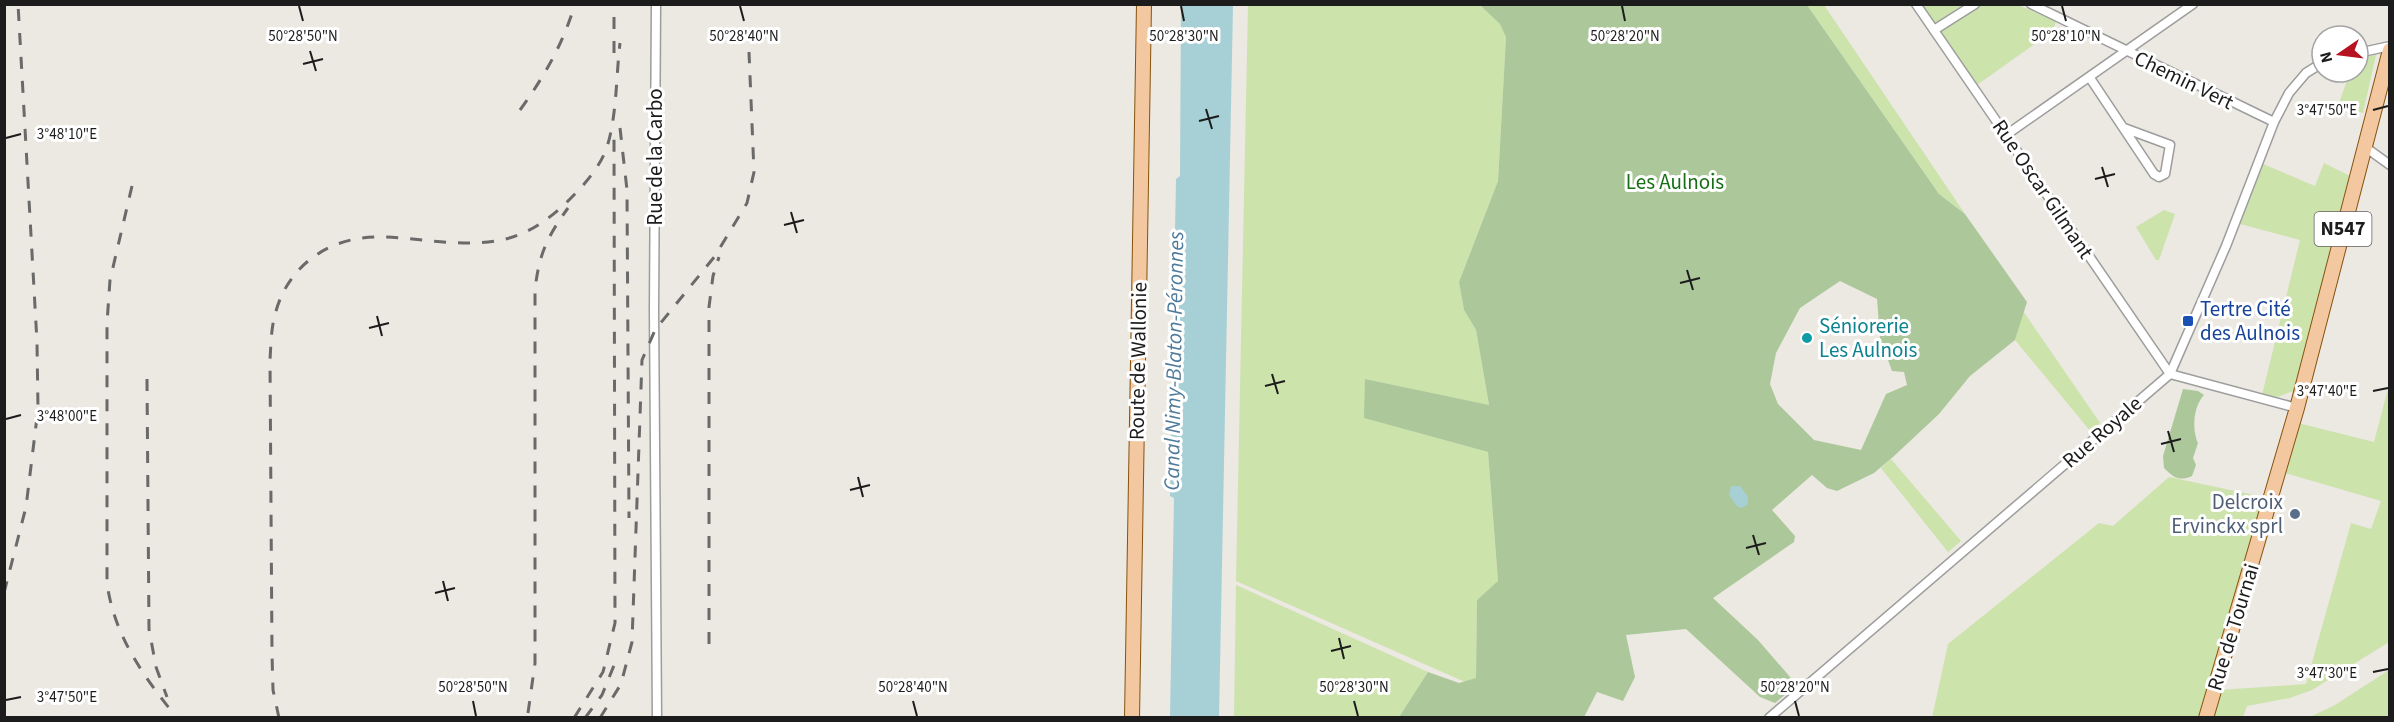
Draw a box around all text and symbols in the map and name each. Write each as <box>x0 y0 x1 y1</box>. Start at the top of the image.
north arrow <box>2310 24 2370 84</box>
text: 50°28'50"N <box>268 26 338 47</box>
text: 50°28'40"N <box>709 26 779 47</box>
text: 50°28'30"N <box>1149 26 1219 47</box>
text: 50°28'20"N <box>1590 26 1660 47</box>
text: 50°28'10"N <box>2031 26 2101 47</box>
street label: Chemin Vert <box>2129 43 2239 117</box>
text: N <box>2314 50 2338 65</box>
street label: Rue de la Carbo <box>640 88 670 226</box>
text: 3°47'50"E <box>2297 100 2357 121</box>
street label: Rue Oscar Gilmant <box>1985 113 2101 265</box>
text: 3°48'10"E <box>37 124 97 145</box>
park label: Les Aulnois <box>1626 167 1724 197</box>
road number: N547 <box>2314 212 2372 246</box>
water label: Canal Nimy-Blaton-Péronnes <box>1156 231 1192 491</box>
street label: Route de Wallonie <box>1122 282 1154 440</box>
place label: Tertre Cité des Aulnois <box>2200 294 2300 348</box>
place label: Séniorerie Les Aulnois <box>1819 311 1917 365</box>
marker: Tertre Cité des Aulnois <box>2181 314 2195 328</box>
marker: Séniorerie Les Aulnois <box>1800 331 1814 345</box>
text: 3°47'40"E <box>2297 381 2357 402</box>
street label: Rue Royale <box>2056 389 2148 475</box>
text: 3°48'00"E <box>37 406 97 427</box>
place label: Delcroix Ervinckx sprl <box>2171 487 2284 541</box>
marker: Delcroix Ervinckx sprl <box>2288 507 2302 521</box>
street label: Rue de Tournai <box>2199 560 2267 694</box>
text: 3°47'30"E <box>2297 663 2357 684</box>
text: 50°28'50"N <box>438 677 508 698</box>
text: 50°28'40"N <box>878 677 948 698</box>
text: 50°28'30"N <box>1319 677 1389 698</box>
text: 50°28'20"N <box>1760 677 1830 698</box>
text: 3°47'50"E <box>37 687 97 708</box>

